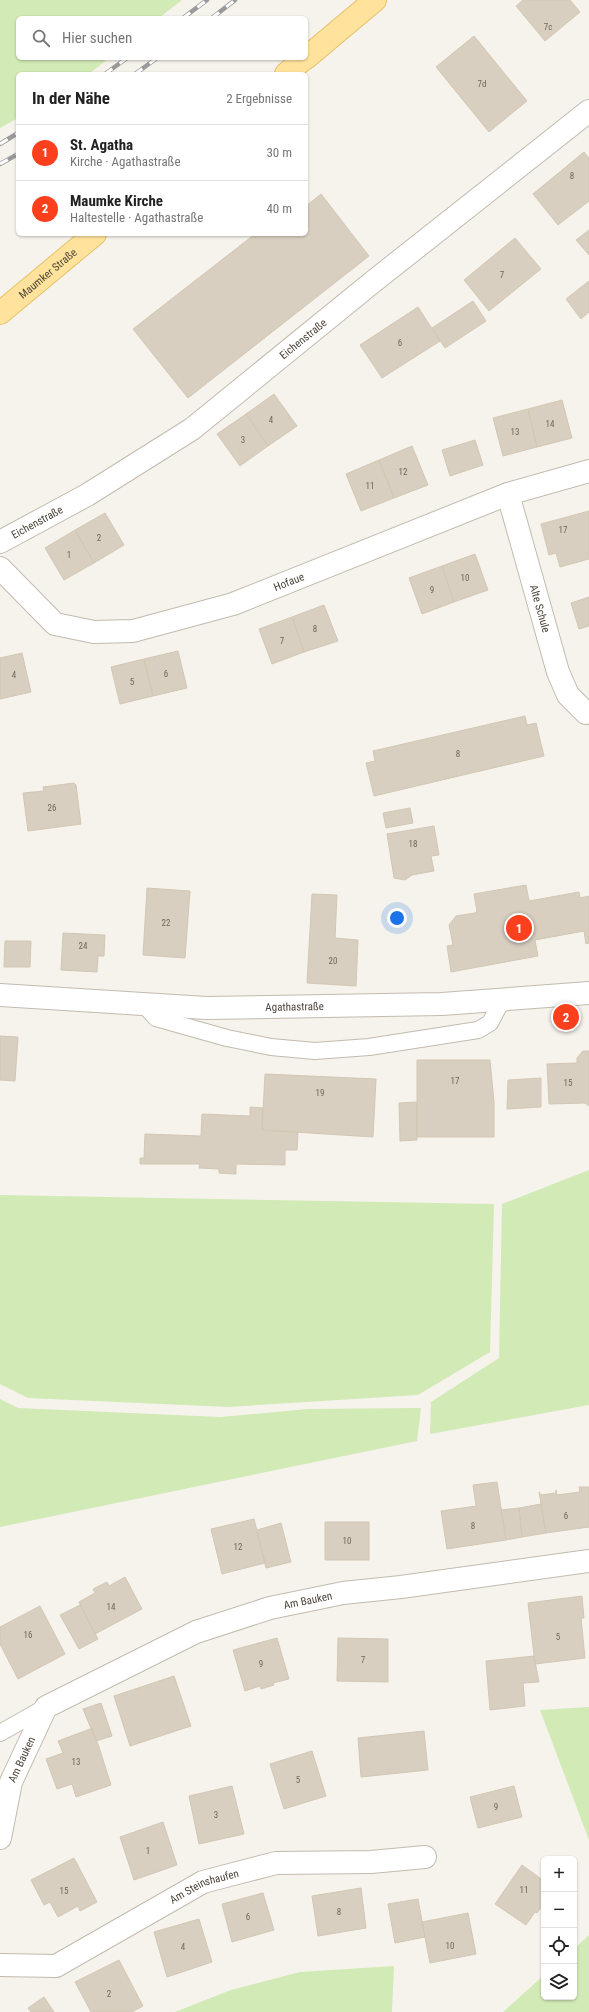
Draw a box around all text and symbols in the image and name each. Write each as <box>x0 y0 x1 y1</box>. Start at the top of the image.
search box <box>16 16 308 60</box>
house number: 7c <box>544 22 552 32</box>
icon: search <box>30 27 52 49</box>
text: Hier suchen <box>62 29 132 47</box>
house number: 7d <box>478 79 486 89</box>
text: In der Nähe <box>32 88 110 108</box>
text: 2 Ergebnisse <box>226 91 292 106</box>
text: St. Agatha <box>70 136 133 154</box>
text: 1 <box>42 145 48 160</box>
text: 30 m <box>266 145 292 160</box>
text: Kirche · Agathastraße <box>70 154 181 169</box>
house number: 8 <box>570 171 574 181</box>
text: Maumke Kirche <box>70 192 163 210</box>
text: 2 <box>42 201 48 216</box>
text: 40 m <box>266 201 292 216</box>
text: Haltestelle · Agathastraße <box>70 210 203 225</box>
street label: Maumker Straße <box>16 246 80 302</box>
house number: 7 <box>500 270 505 280</box>
street label: Eichenstraße <box>277 316 329 362</box>
house number: 6 <box>398 338 402 348</box>
house number: 4 <box>269 415 274 425</box>
house number: 14 <box>546 419 555 429</box>
house number: 13 <box>511 427 519 437</box>
house number: 3 <box>241 435 245 445</box>
house number: 12 <box>399 467 408 477</box>
house number: 11 <box>366 481 374 491</box>
street label: Eichenstraße <box>9 503 65 542</box>
house number: 17 <box>559 525 568 535</box>
house number: 2 <box>97 533 102 543</box>
house number: 1 <box>67 550 71 560</box>
street label: Hofaue <box>272 570 306 594</box>
house number: 10 <box>461 573 469 583</box>
street label: Alte Schule <box>527 583 553 634</box>
house number: 9 <box>430 585 434 595</box>
house number: 8 <box>313 624 317 634</box>
house number: 7 <box>280 636 285 646</box>
house number: 6 <box>164 669 168 679</box>
house number: 4 <box>12 670 17 680</box>
house number: 5 <box>130 677 135 687</box>
house number: 8 <box>456 749 460 759</box>
house number: 26 <box>48 803 56 813</box>
house number: 18 <box>409 839 417 849</box>
your location <box>387 908 407 928</box>
pin: 1 <box>506 913 532 943</box>
house number: 22 <box>162 918 171 928</box>
house number: 24 <box>79 941 88 951</box>
house number: 20 <box>329 956 337 966</box>
street label: Agathastraße <box>265 1000 324 1014</box>
pin: 2 <box>553 1002 579 1032</box>
house number: 17 <box>451 1076 460 1086</box>
house number: 15 <box>564 1078 573 1088</box>
house number: 19 <box>316 1088 324 1098</box>
house number: 6 <box>564 1511 568 1521</box>
house number: 8 <box>471 1521 475 1531</box>
house number: 10 <box>343 1536 351 1546</box>
house number: 12 <box>234 1542 243 1552</box>
street label: Am Bauken <box>283 1589 333 1612</box>
house number: 14 <box>107 1602 116 1612</box>
house number: 16 <box>24 1630 32 1640</box>
house number: 5 <box>556 1632 561 1642</box>
house number: 7 <box>361 1655 366 1665</box>
house number: 9 <box>259 1659 263 1669</box>
street label: Am Bauken <box>6 1735 38 1785</box>
house number: 13 <box>72 1757 80 1767</box>
house number: 5 <box>296 1775 301 1785</box>
house number: 9 <box>494 1802 498 1812</box>
house number: 3 <box>214 1810 218 1820</box>
house number: 1 <box>146 1846 150 1856</box>
map controls <box>541 1856 577 2000</box>
button: + <box>541 1856 577 1892</box>
street label: Am Steinshaufen <box>168 1867 240 1907</box>
house number: 11 <box>520 1885 528 1895</box>
house number: 15 <box>60 1886 69 1896</box>
button: − <box>541 1892 577 1928</box>
house number: 8 <box>337 1907 341 1917</box>
house number: 6 <box>246 1912 250 1922</box>
button: locate <box>541 1928 577 1964</box>
house number: 10 <box>446 1941 454 1951</box>
house number: 4 <box>181 1942 186 1952</box>
button: layers <box>541 1964 577 2000</box>
house number: 2 <box>107 1989 112 1999</box>

